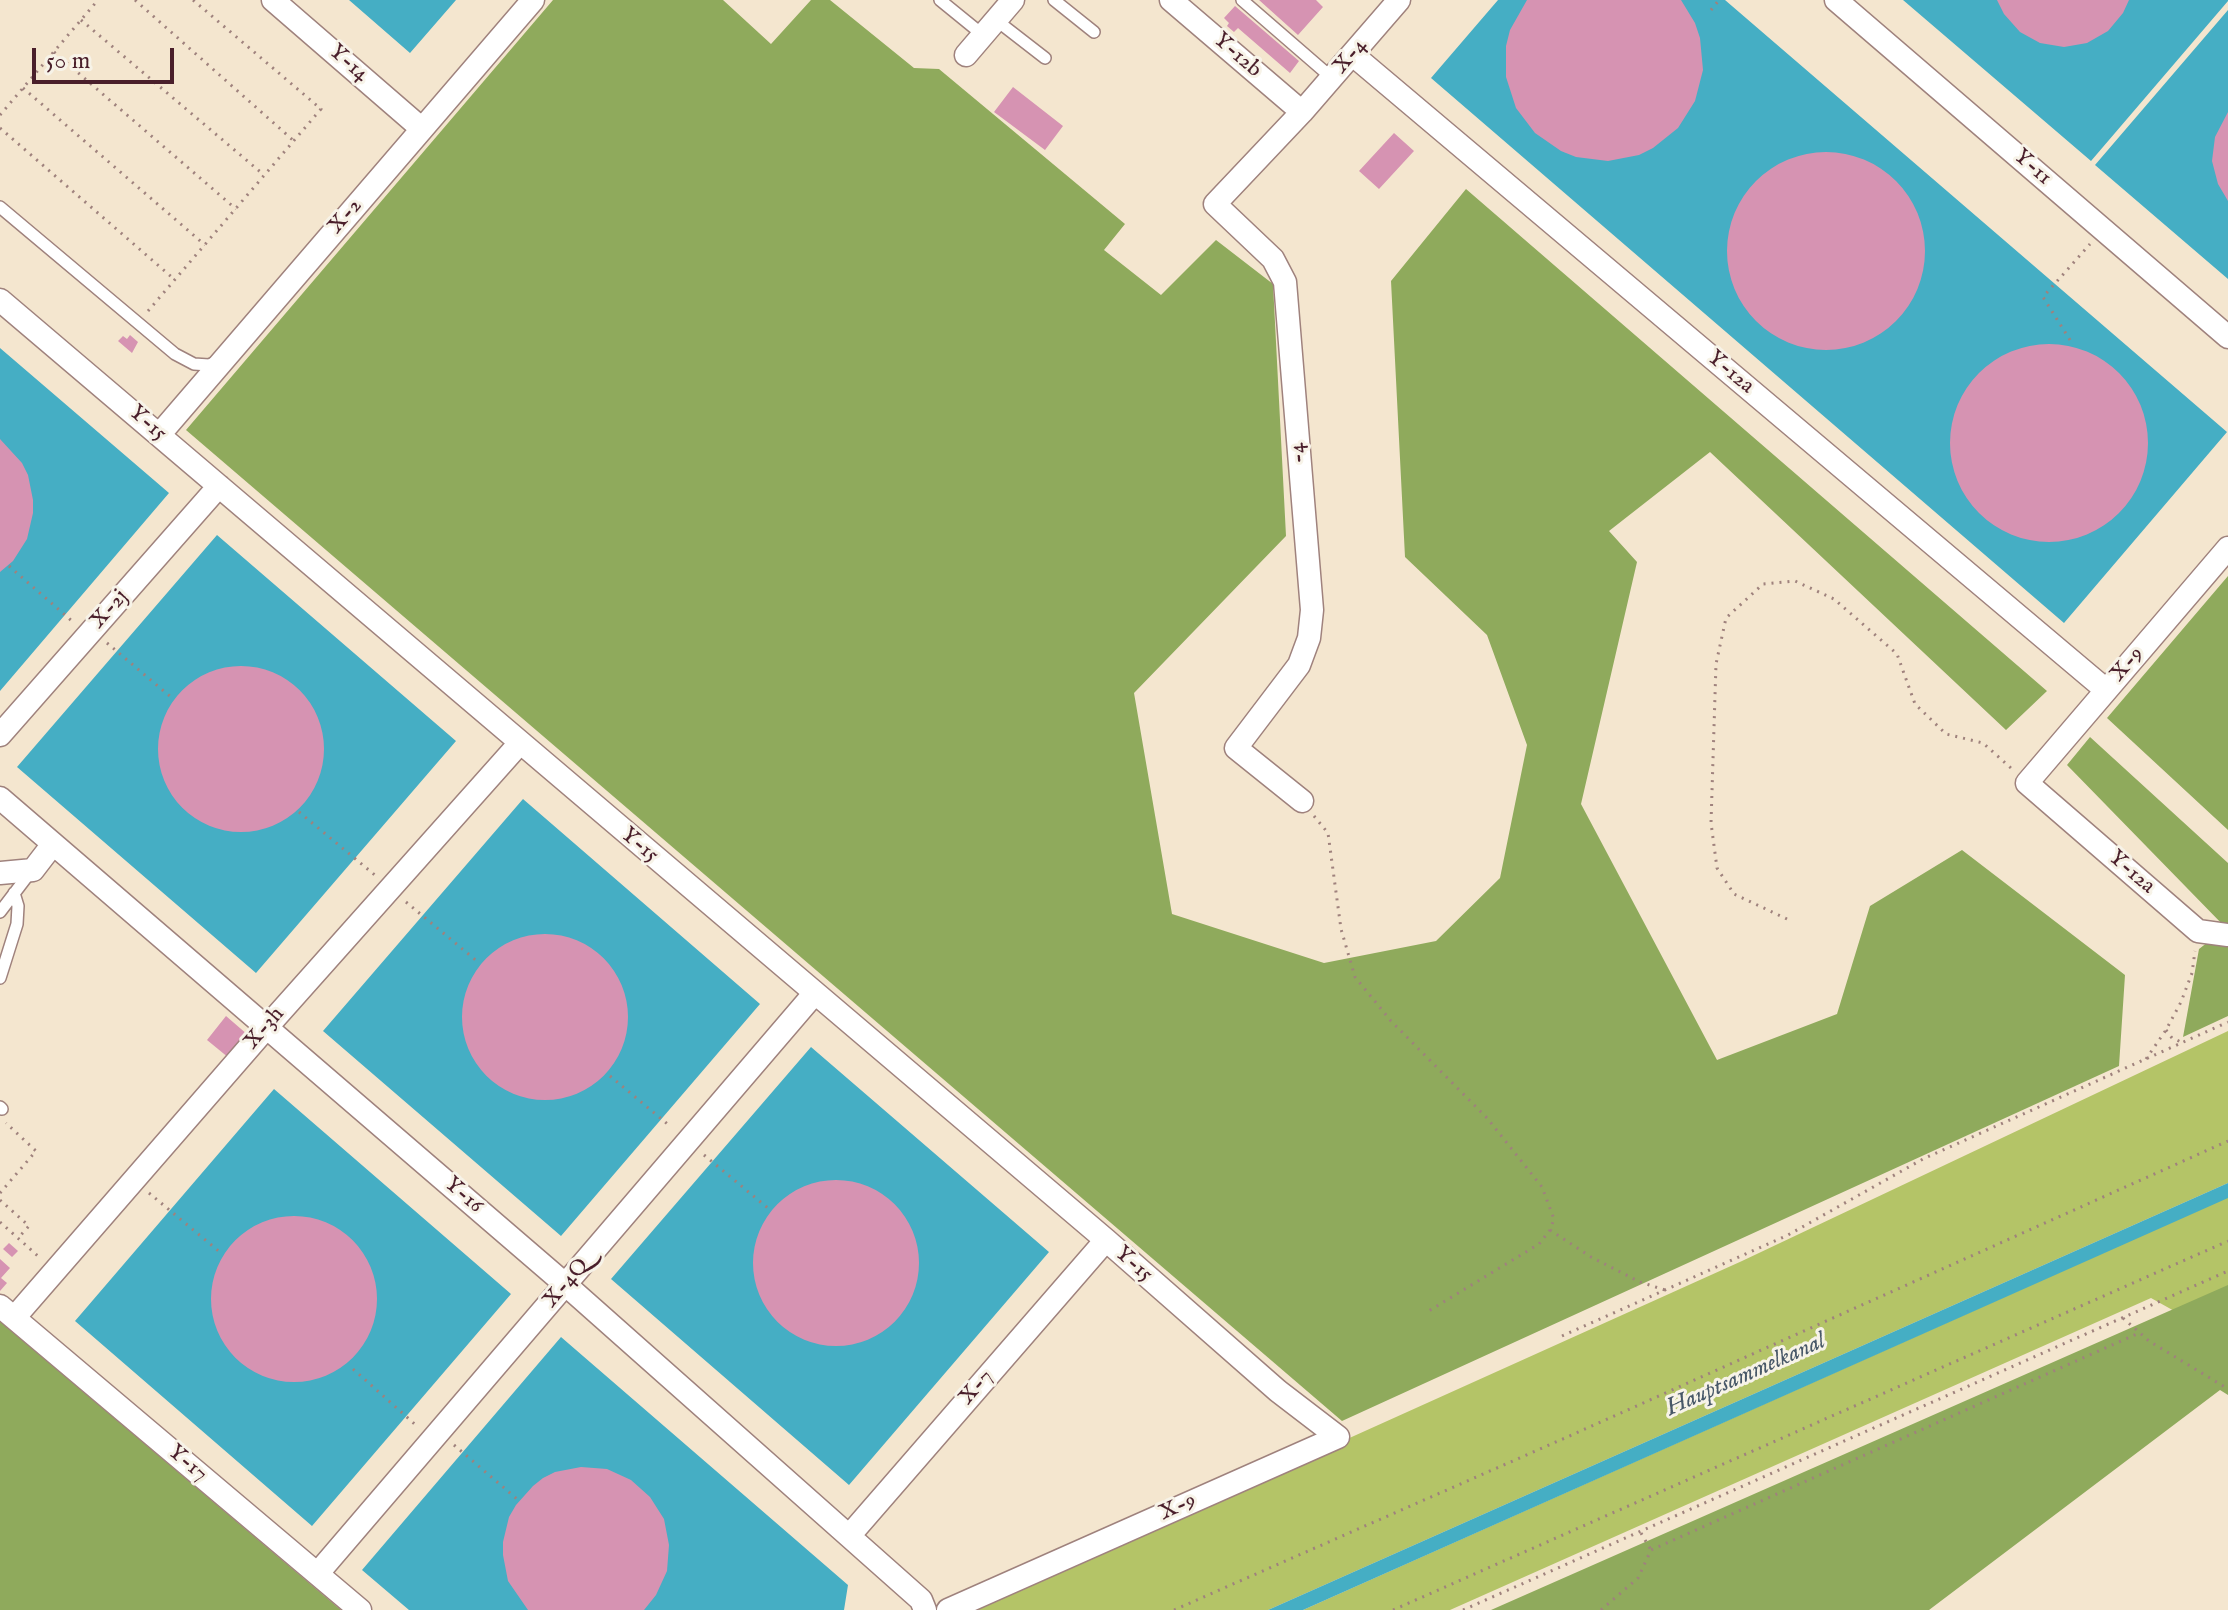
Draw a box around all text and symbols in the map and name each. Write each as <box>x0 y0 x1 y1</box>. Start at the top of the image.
street label: Y-12b <box>1207 28 1267 84</box>
scale bar <box>36 32 178 82</box>
street label: X-4 <box>1328 34 1374 80</box>
street label: Y-14 <box>323 40 373 88</box>
text: 50 m <box>46 46 90 77</box>
street label: Y-11 <box>2008 144 2056 192</box>
street label: X-2 <box>323 194 369 240</box>
street label: Y-12a <box>1701 346 1759 400</box>
street label: Y-15 <box>123 400 171 448</box>
street label: -4 <box>1285 441 1313 465</box>
street label: X-2j <box>86 585 134 635</box>
street label: X-9 <box>2106 642 2150 688</box>
street label: Y-15 <box>615 823 663 869</box>
street label: Y-12a <box>2102 846 2160 900</box>
street label: X-3h <box>239 1002 291 1056</box>
street label: Y-16 <box>438 1172 488 1220</box>
street label: Y-15 <box>1109 1241 1157 1289</box>
street label: X-4Q <box>538 1254 596 1314</box>
water label: Hauptsammelkanal <box>1662 1328 1830 1424</box>
street label: X-7 <box>954 1365 1000 1411</box>
street label: Y-17 <box>162 1440 212 1488</box>
street label: X-9 <box>1155 1488 1201 1528</box>

